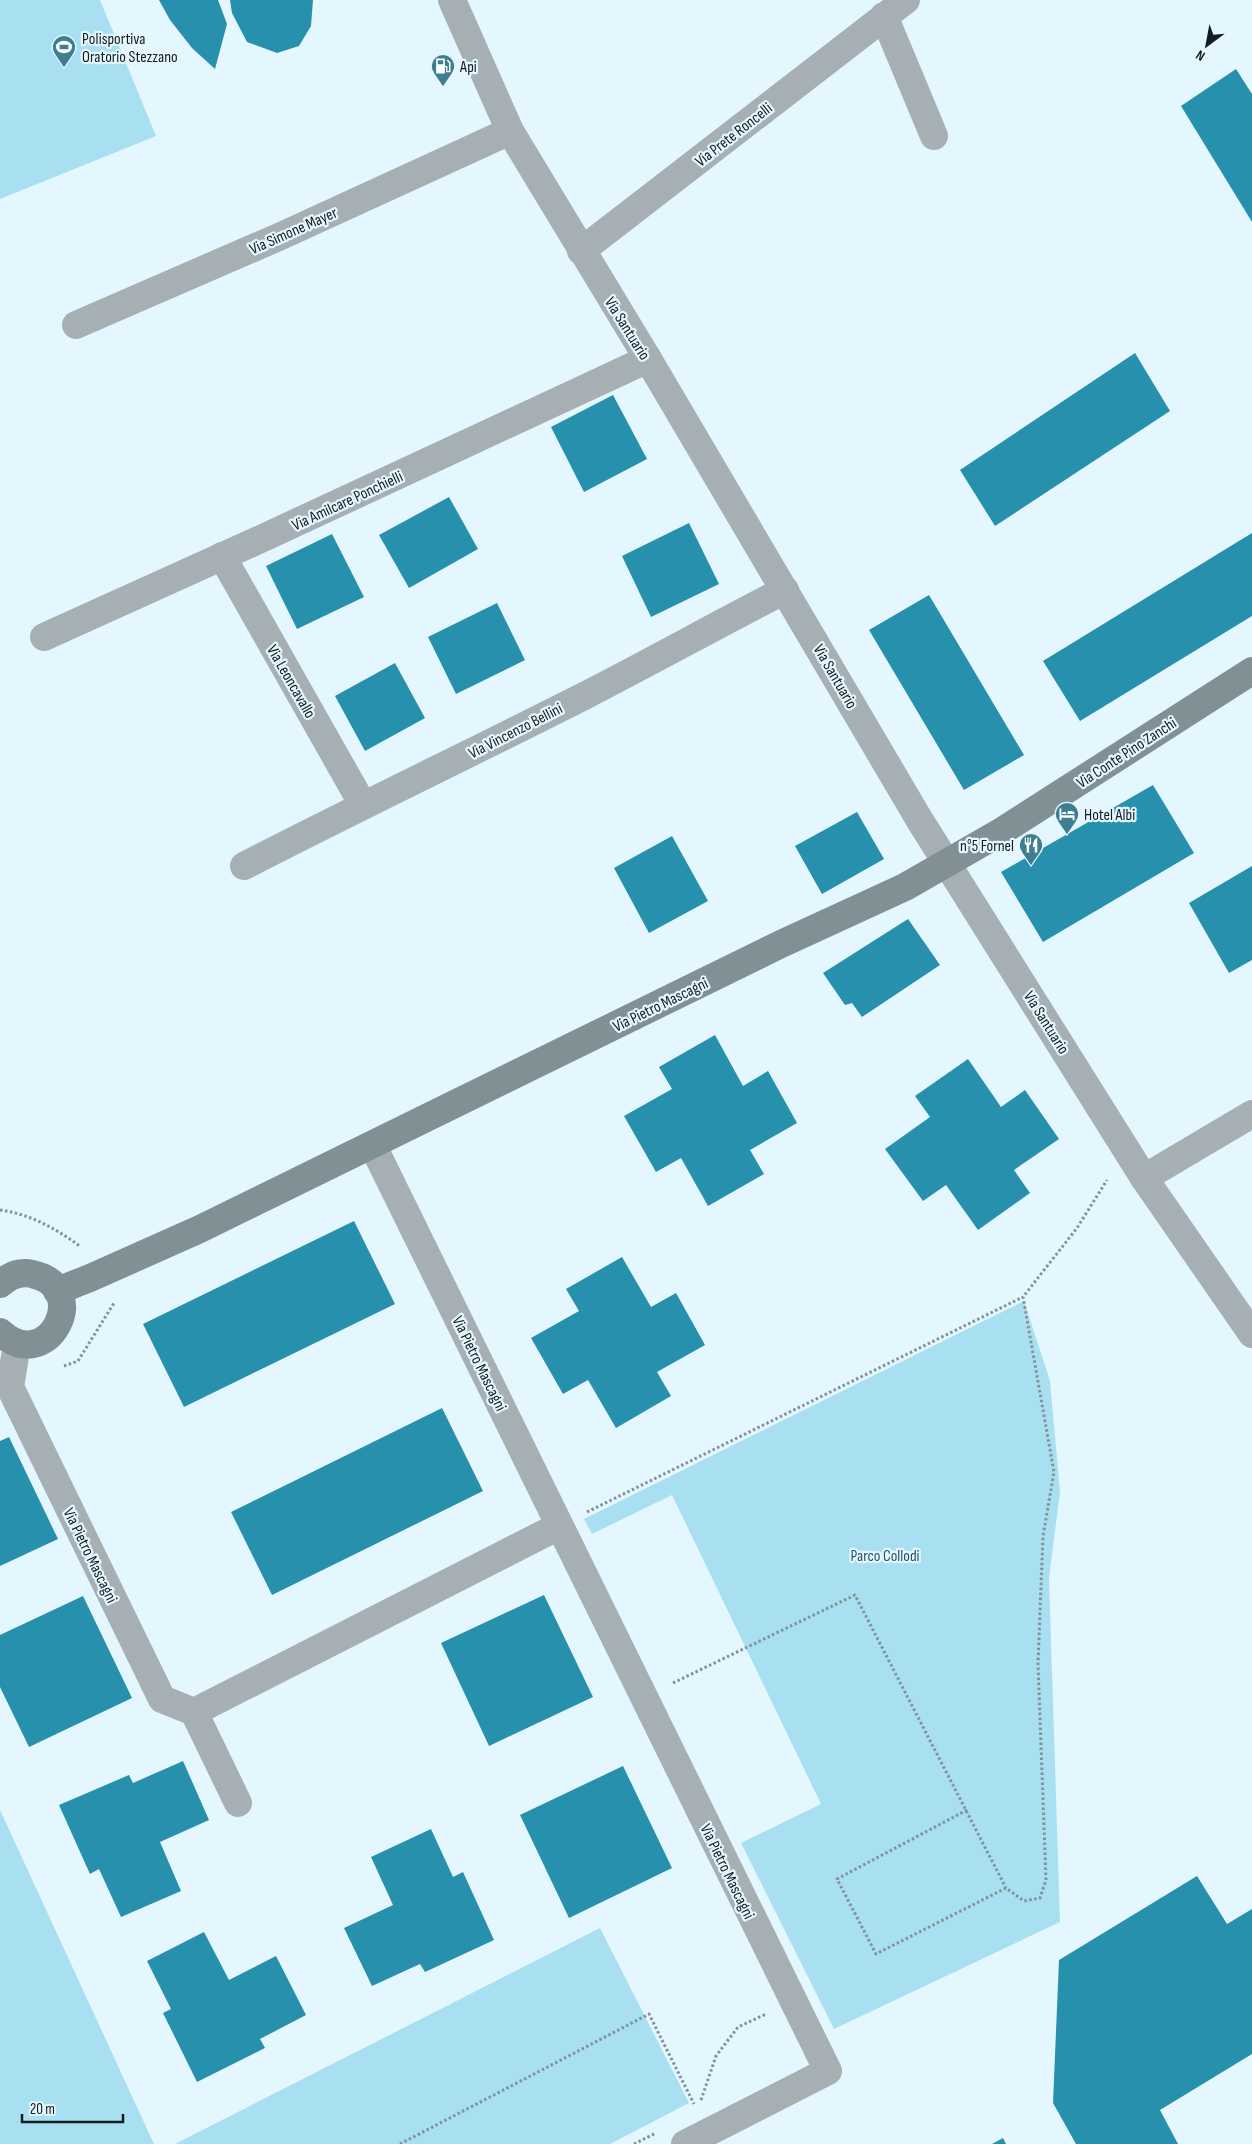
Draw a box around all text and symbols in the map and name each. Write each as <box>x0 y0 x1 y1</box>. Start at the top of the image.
north arrow <box>1182 20 1232 70</box>
place label: Polisportiva Oratorio Stezzano <box>82 30 178 67</box>
sports icon: Polisportiva Oratorio Stezzano <box>51 34 77 68</box>
text: N <box>1193 46 1208 65</box>
fuel station icon: Api <box>430 53 456 87</box>
place label: Api <box>459 58 477 77</box>
street label: Via Prete Roncelli <box>692 99 776 171</box>
street label: Via Simone Mayer <box>247 203 341 259</box>
street label: Via Santuario <box>600 294 654 364</box>
street label: Via Amilcare Ponchielli <box>289 467 406 535</box>
street label: Via Santuario <box>809 641 861 712</box>
street label: Via Leoncavallo <box>262 642 319 722</box>
street label: Via Vincenzo Bellini <box>466 700 566 763</box>
street label: Via Conte Pino Zanchi <box>1073 714 1180 793</box>
hotel icon: Hotel Albi <box>1054 801 1080 835</box>
place label: Hotel Albi <box>1084 806 1135 825</box>
restaurant icon: n°5 Fornel <box>1018 832 1044 866</box>
place label: n°5 Fornel <box>960 837 1014 856</box>
street label: Via Pietro Mascagni <box>610 974 711 1037</box>
street label: Via Santuario <box>1019 988 1073 1058</box>
street label: Via Pietro Mascagni <box>447 1313 510 1414</box>
street label: Via Pietro Mascagni <box>58 1505 121 1606</box>
park label: Parco Collodi <box>850 1547 920 1566</box>
street label: Via Pietro Mascagni <box>695 1821 758 1922</box>
scale bar <box>22 2092 124 2124</box>
text: 20 m <box>30 2100 55 2119</box>

